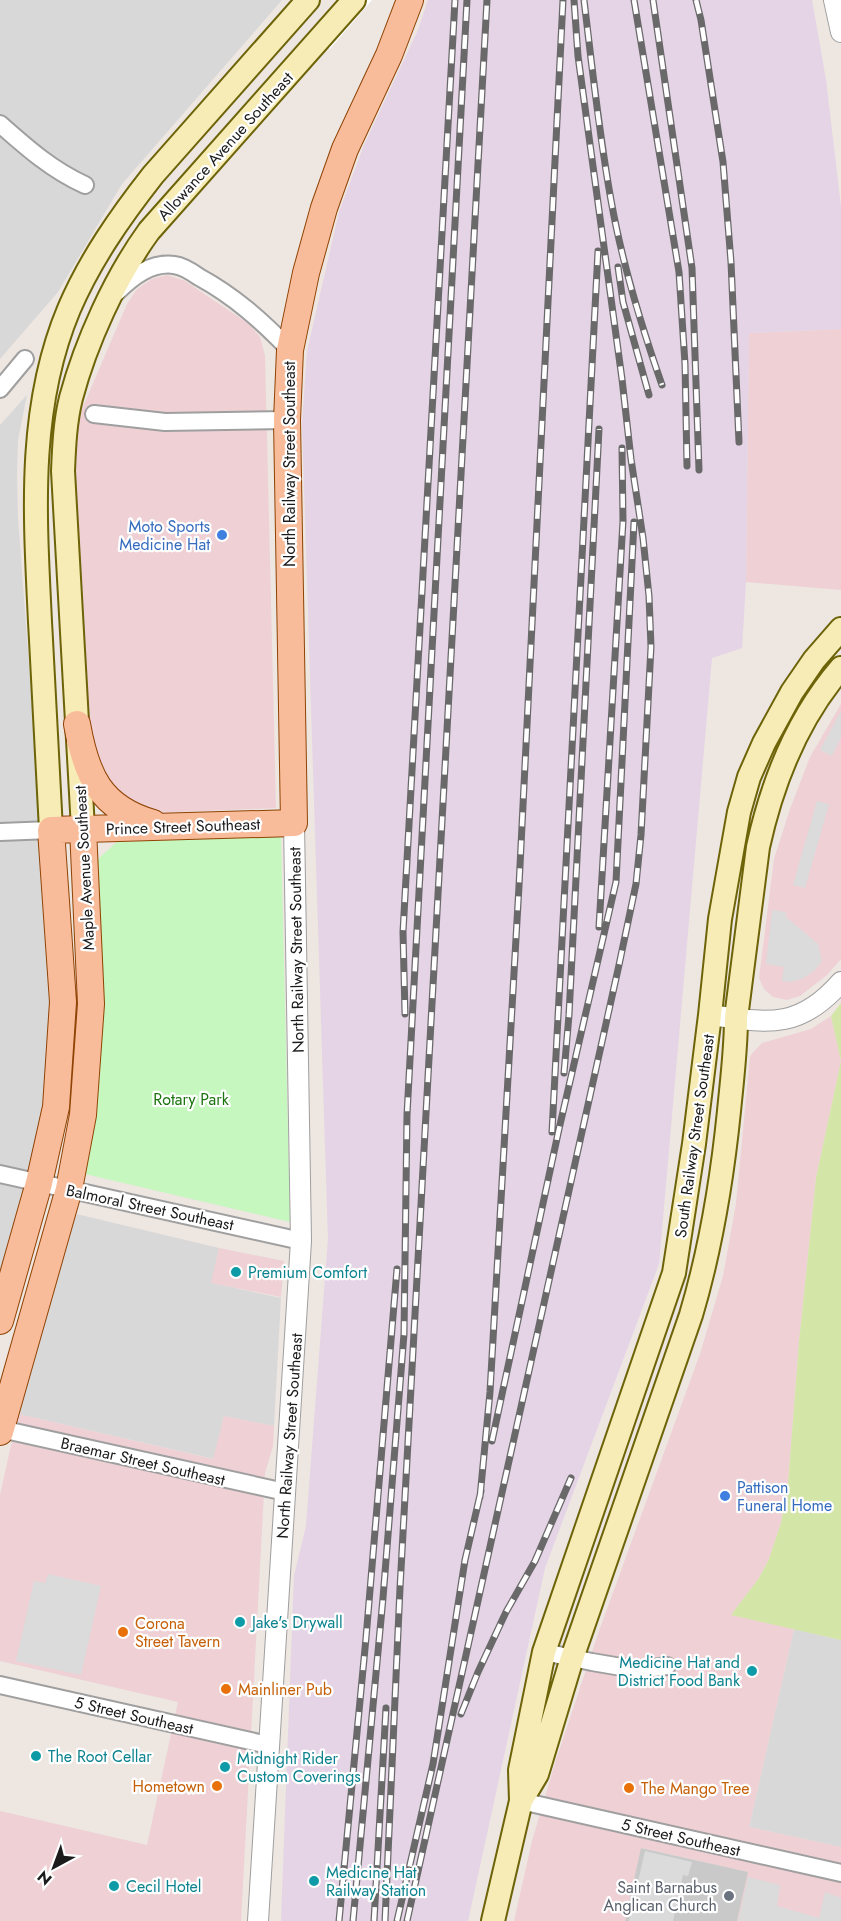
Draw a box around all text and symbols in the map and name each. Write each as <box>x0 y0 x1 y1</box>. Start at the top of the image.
street label: Allowance Avenue Southeast <box>152 67 299 226</box>
street label: North Railway Street Southeast <box>278 361 301 567</box>
place label: Moto Sports Medicine Hat <box>119 515 210 556</box>
marker: Moto Sports Medicine Hat <box>215 528 229 542</box>
street label: Maple Avenue Southeast <box>69 785 100 951</box>
street label: Prince Street Southeast <box>105 812 261 841</box>
street label: North Railway Street Southeast <box>283 847 310 1053</box>
street label: South Railway Street Southeast <box>669 1033 720 1239</box>
park label: Rotary Park <box>153 1088 230 1111</box>
street label: Balmoral Street Southeast <box>64 1179 236 1236</box>
place label: Premium Comfort <box>248 1261 367 1284</box>
marker: Premium Comfort <box>229 1265 243 1279</box>
street label: North Railway Street Southeast <box>271 1332 308 1540</box>
street label: Braemar Street Southeast <box>58 1431 228 1492</box>
place label: Pattison Funeral Home <box>737 1476 832 1517</box>
marker: Pattison Funeral Home <box>718 1489 732 1503</box>
place label: Jake's Drywall <box>250 1611 343 1634</box>
place label: Corona Street Tavern <box>135 1612 220 1653</box>
marker: Jake's Drywall <box>233 1615 247 1629</box>
marker: Corona Street Tavern <box>116 1625 130 1639</box>
place label: Medicine Hat and District Food Bank <box>618 1651 741 1692</box>
marker: Medicine Hat and District Food Bank <box>745 1664 759 1678</box>
place label: Mainliner Pub <box>238 1678 332 1701</box>
marker: Mainliner Pub <box>219 1682 233 1696</box>
street label: 5 Street Southeast <box>72 1691 196 1740</box>
place label: The Root Cellar <box>48 1745 152 1768</box>
place label: Midnight Rider Custom Coverings <box>237 1747 361 1788</box>
marker: The Root Cellar <box>29 1749 43 1763</box>
marker: Midnight Rider Custom Coverings <box>218 1760 232 1774</box>
place label: Hometown <box>132 1775 205 1798</box>
place label: The Mango Tree <box>641 1777 749 1800</box>
marker: Hometown <box>210 1779 224 1793</box>
marker: The Mango Tree <box>622 1781 636 1795</box>
street label: 5 Street Southeast <box>619 1813 743 1862</box>
north arrow <box>24 1837 84 1897</box>
place label: Medicine Hat Railway Station <box>326 1861 426 1902</box>
text: N <box>32 1865 57 1891</box>
marker: Medicine Hat Railway Station <box>307 1874 321 1888</box>
place label: Cecil Hotel <box>126 1875 201 1898</box>
place label: Saint Barnabus Anglican Church <box>603 1876 717 1917</box>
marker: Cecil Hotel <box>107 1879 121 1893</box>
marker: Saint Barnabus Anglican Church <box>722 1889 736 1903</box>

